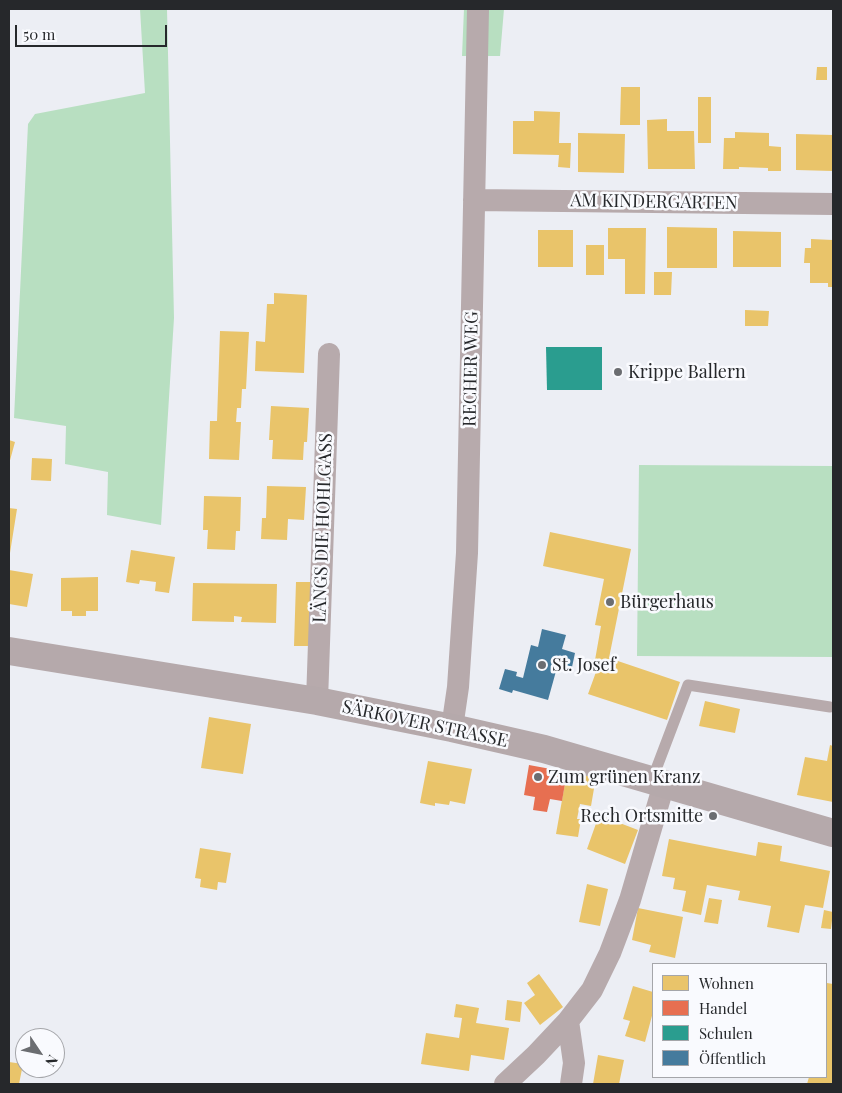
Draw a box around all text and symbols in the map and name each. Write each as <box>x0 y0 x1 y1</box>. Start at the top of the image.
scale bar <box>18 15 170 47</box>
text: 50 m <box>23 24 55 44</box>
street label: AM KINDERGARTEN <box>570 190 738 214</box>
street label: RECHER WEG <box>459 311 483 427</box>
place label: Krippe Ballern <box>628 361 746 383</box>
marker: Krippe Ballern <box>612 366 624 378</box>
street label: LÄNGS DIE HOHLGASS <box>309 433 337 623</box>
place label: Bürgerhaus <box>620 591 714 613</box>
marker: Bürgerhaus <box>604 596 616 608</box>
place label: St. Josef <box>552 654 616 676</box>
marker: St. Josef <box>536 659 548 671</box>
street label: SÄRKOVER STRASSE <box>340 696 510 752</box>
place label: Zum grünen Kranz <box>548 766 701 788</box>
marker: Zum grünen Kranz <box>532 771 544 783</box>
place label: Rech Ortsmitte <box>580 805 703 827</box>
marker: Rech Ortsmitte <box>707 810 719 822</box>
legend <box>652 963 827 1078</box>
text: Wohnen <box>699 973 754 993</box>
text: Handel <box>699 998 747 1018</box>
text: Schulen <box>699 1023 753 1043</box>
north arrow <box>15 1028 65 1078</box>
text: Öffentlich <box>699 1048 766 1068</box>
text: N <box>41 1052 63 1071</box>

